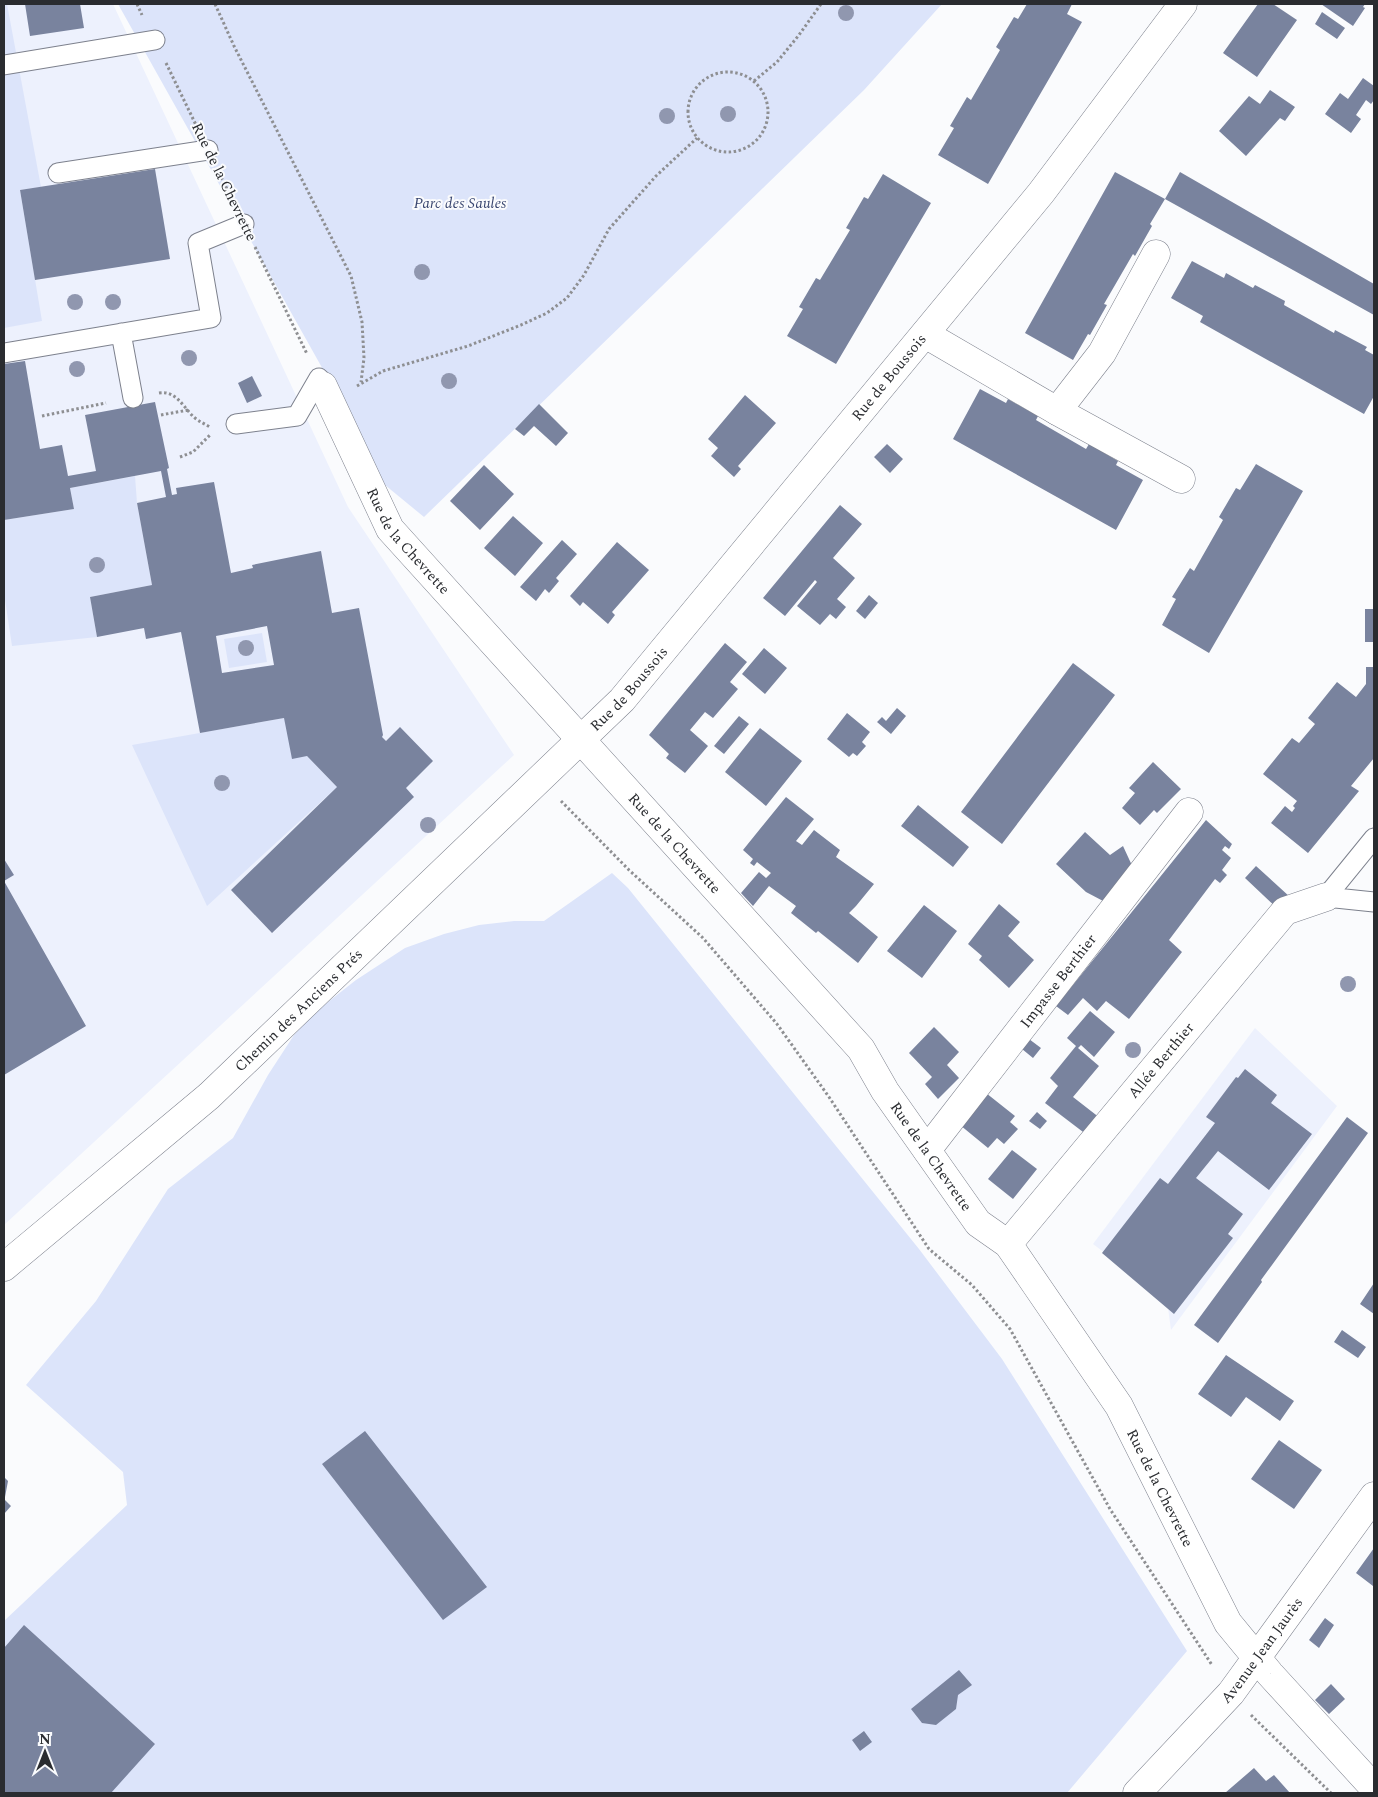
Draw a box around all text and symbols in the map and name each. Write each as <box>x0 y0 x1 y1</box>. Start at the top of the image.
street label: Rue de la Chevrette <box>185 119 263 245</box>
park label: Parc des Saules <box>414 192 507 215</box>
street label: Rue de Boussois <box>846 328 932 426</box>
street label: Rue de la Chevrette <box>361 484 455 600</box>
street label: Rue de Boussois <box>585 641 673 737</box>
street label: Rue de la Chevrette <box>623 788 727 899</box>
street label: Impasse Berthier <box>1014 929 1102 1033</box>
street label: Chemin des Anciens Prés <box>229 943 368 1077</box>
street label: Allée Berthier <box>1122 1017 1200 1104</box>
street label: Rue de la Chevrette <box>884 1097 978 1216</box>
street label: Rue de la Chevrette <box>1121 1425 1199 1551</box>
street label: Avenue Jean Jaurès <box>1215 1592 1309 1709</box>
north arrow <box>20 1727 70 1777</box>
text: N <box>39 1729 51 1750</box>

